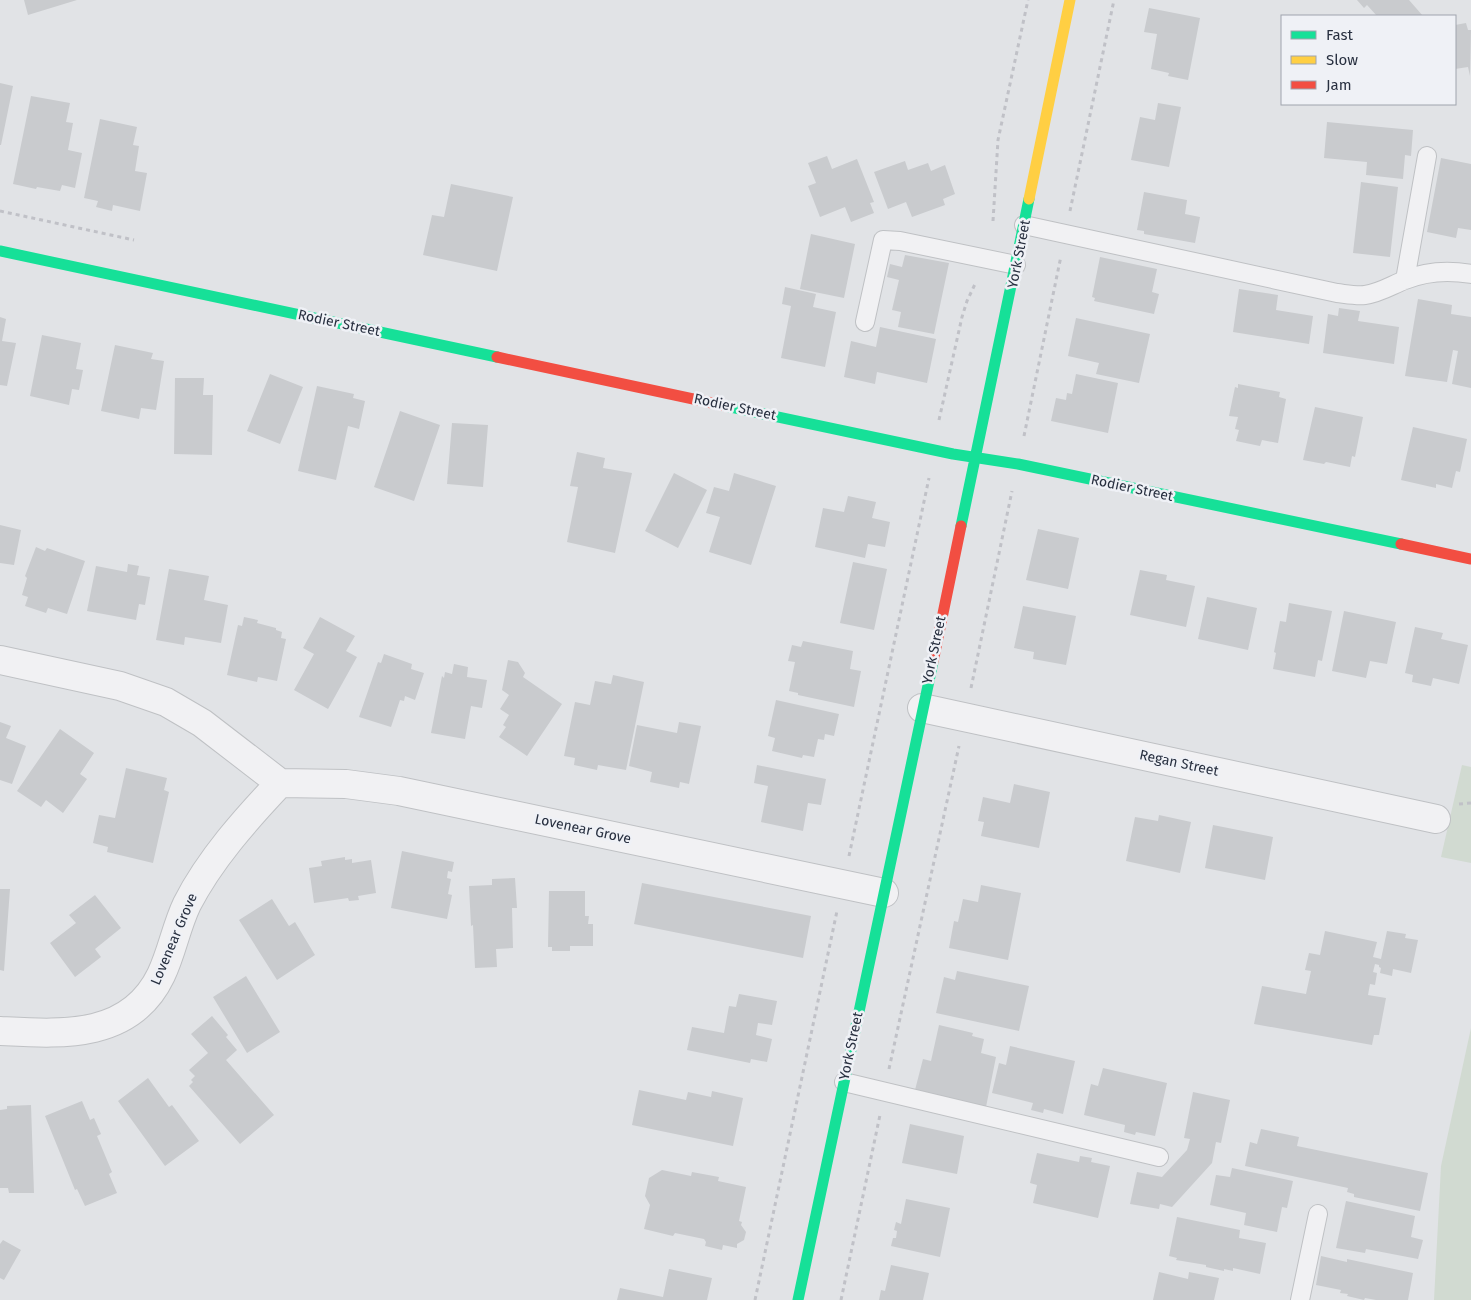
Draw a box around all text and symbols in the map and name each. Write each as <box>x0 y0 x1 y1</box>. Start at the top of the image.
legend <box>1281 15 1456 105</box>
text: Fast <box>1326 26 1353 44</box>
text: Slow <box>1326 51 1358 69</box>
text: Jam <box>1326 76 1352 94</box>
street label: York Street <box>1004 217 1034 290</box>
street label: Rodier Street <box>296 306 383 340</box>
street label: Rodier Street <box>692 390 779 424</box>
street label: Rodier Street <box>1089 471 1176 505</box>
street label: York Street <box>918 613 950 686</box>
street label: Regan Street <box>1138 746 1221 780</box>
street label: Lovenear Grove <box>533 810 633 848</box>
street label: Lovenear Grove <box>147 891 201 987</box>
street label: York Street <box>835 1009 867 1082</box>

